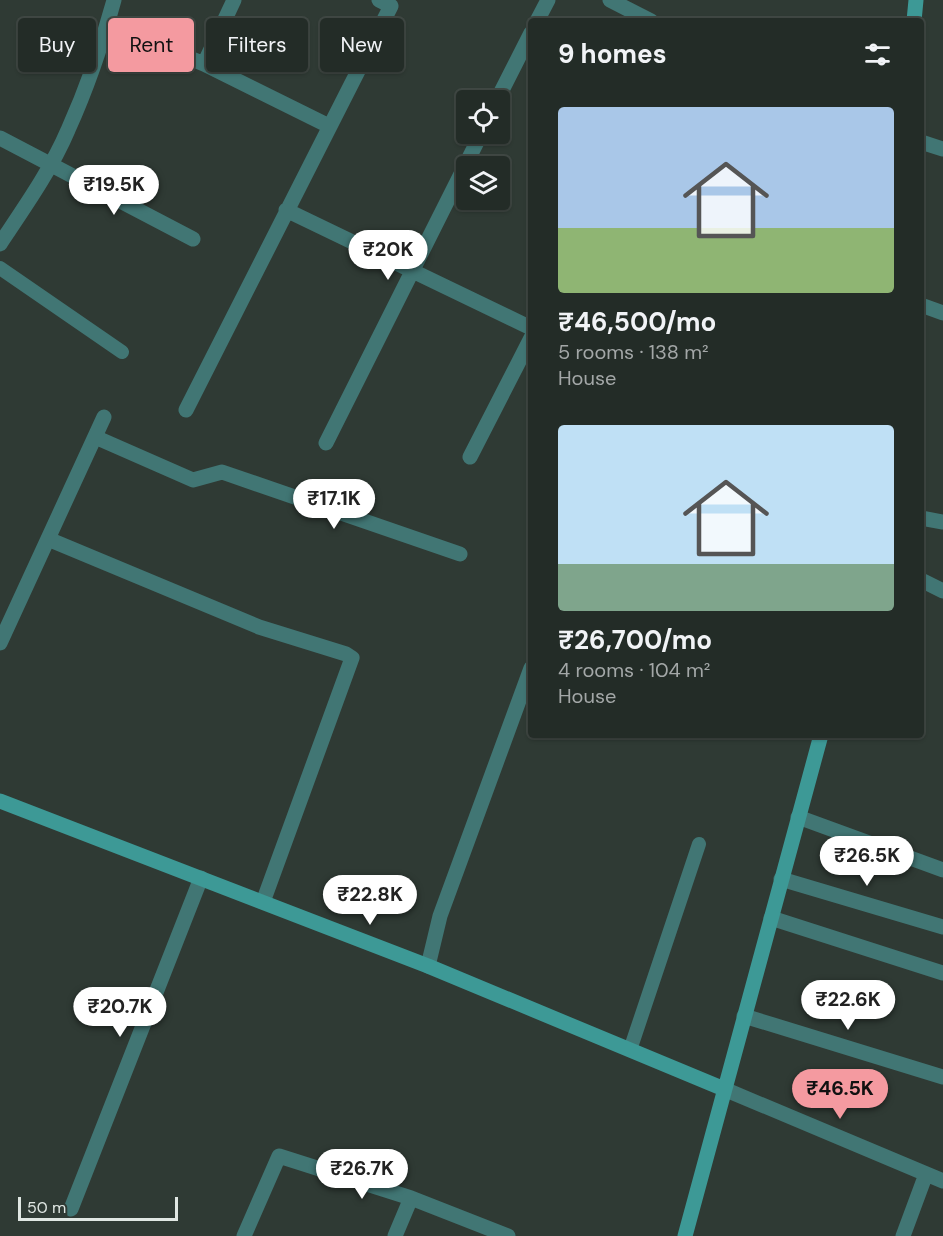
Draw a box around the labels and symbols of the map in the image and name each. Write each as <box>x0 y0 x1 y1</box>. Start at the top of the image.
pin: ₹19.5K <box>65 165 163 216</box>
pin: ₹20K <box>352 230 424 281</box>
pin: ₹17.1K <box>285 479 383 530</box>
pin: ₹26.5K <box>818 836 916 887</box>
pin: ₹22.8K <box>321 875 419 926</box>
pin: ₹22.6K <box>799 980 897 1031</box>
pin: ₹20.7K <box>71 987 169 1038</box>
pin: ₹46.5K <box>791 1069 889 1120</box>
pin: ₹26.7K <box>313 1149 411 1200</box>
scale bar <box>18 1194 178 1222</box>

